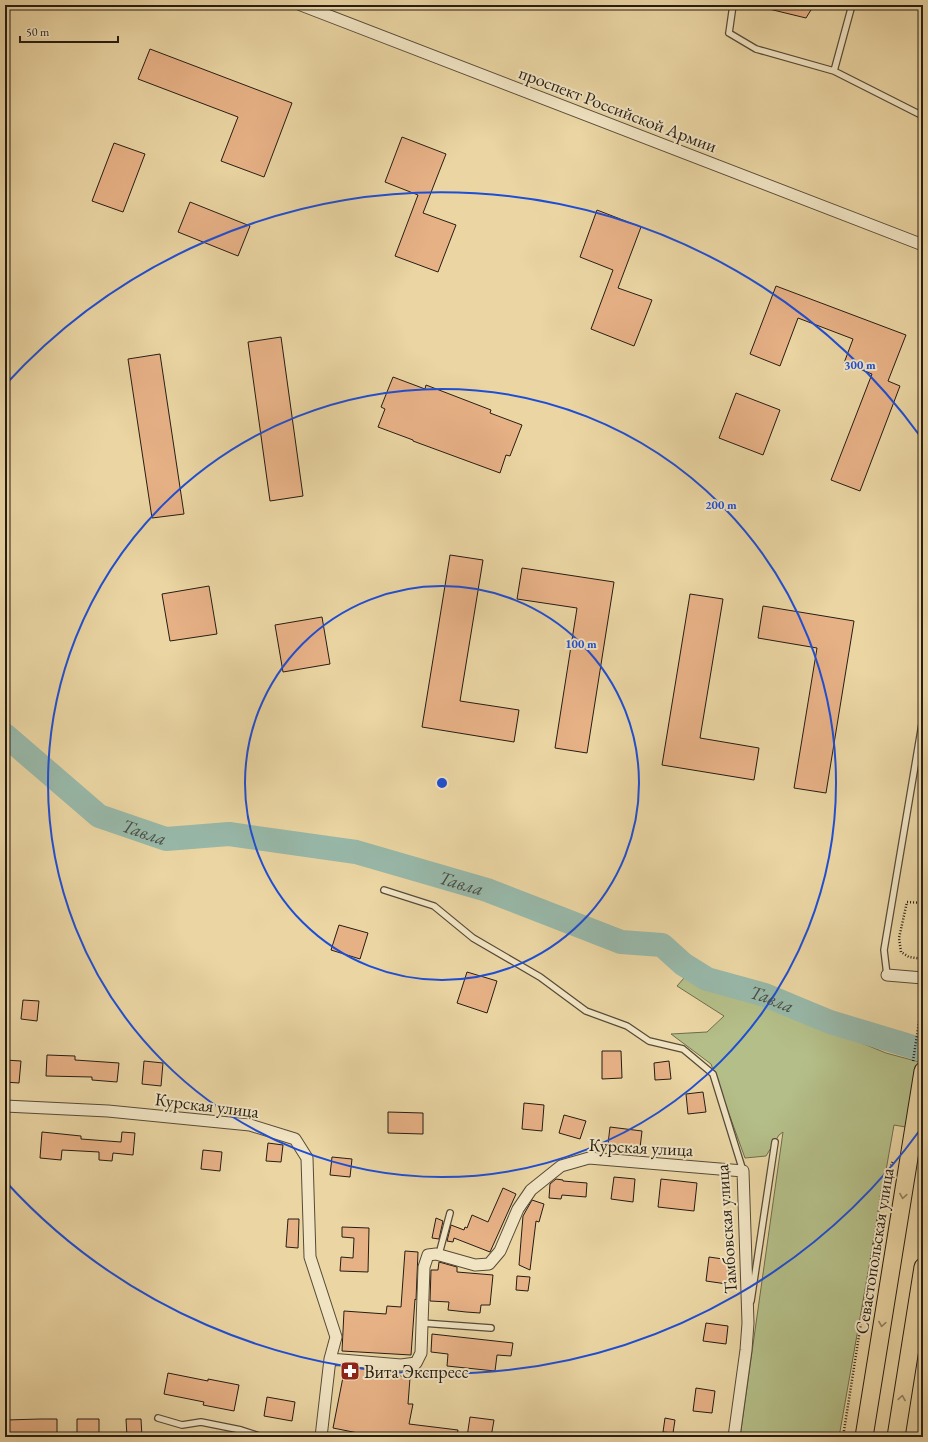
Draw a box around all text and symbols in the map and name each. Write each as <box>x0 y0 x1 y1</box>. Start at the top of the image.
scale bar <box>20 18 118 44</box>
text: 50 m <box>26 24 50 40</box>
street label: проспект Российской Армии <box>516 61 721 158</box>
text: 300 m <box>844 357 876 373</box>
text: 200 m <box>705 497 737 513</box>
text: 100 m <box>565 636 597 652</box>
centre of rings <box>435 776 449 790</box>
water label: Тавла <box>119 812 170 851</box>
water label: Тавла <box>436 864 487 901</box>
water label: Тавла <box>747 979 798 1018</box>
street label: Курская улица <box>154 1087 261 1123</box>
street label: Курская улица <box>588 1133 695 1161</box>
street label: Тамбовская улица <box>710 1163 742 1295</box>
street label: Севастопольская улица <box>850 1165 899 1336</box>
one-way arrow <box>899 1193 908 1199</box>
one-way arrow <box>878 1321 887 1328</box>
pharmacy icon: Вита Экспресс <box>339 1360 361 1382</box>
place label: Вита Экспресс <box>364 1360 469 1383</box>
one-way arrow <box>897 1395 906 1402</box>

